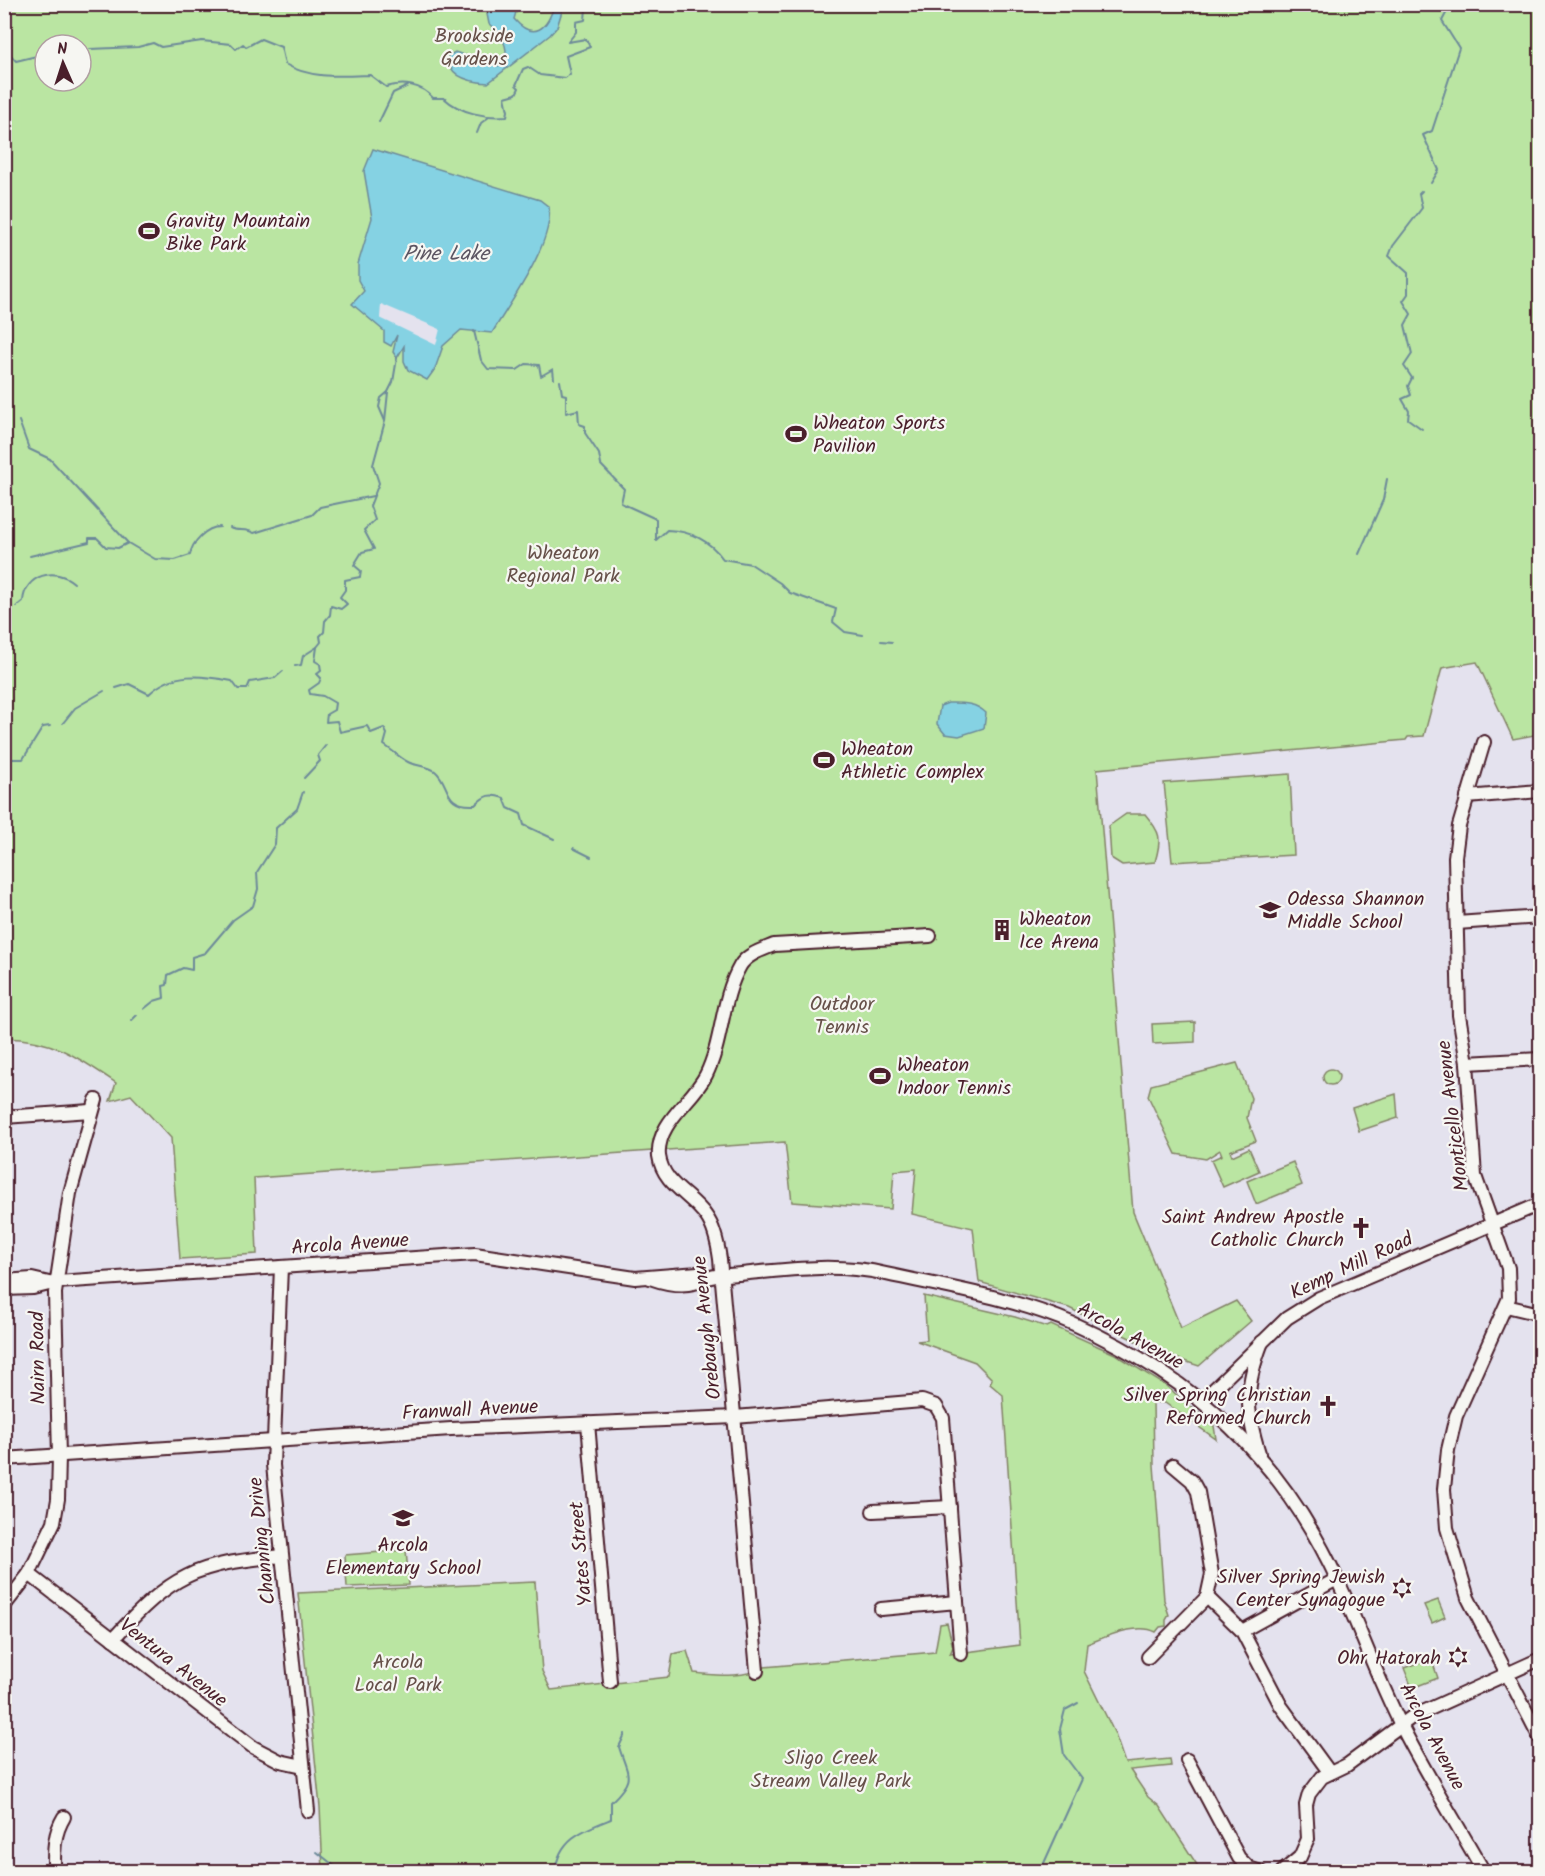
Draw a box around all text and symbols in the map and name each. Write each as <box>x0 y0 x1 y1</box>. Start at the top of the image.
park label: Brookside Gardens <box>434 21 514 76</box>
north arrow <box>33 33 93 93</box>
text: N <box>57 37 68 62</box>
place label: Gravity Mountain Bike Park <box>166 206 310 261</box>
sports icon: Gravity Mountain Bike Park <box>137 219 161 243</box>
water label: Pine Lake <box>403 238 492 271</box>
place label: Wheaton Sports Pavilion <box>813 408 946 463</box>
sports icon: Wheaton Sports Pavilion <box>784 422 808 446</box>
park label: Wheaton Regional Park <box>506 538 620 593</box>
place label: Wheaton Athletic Complex <box>841 734 984 789</box>
sports icon: Wheaton Athletic Complex <box>812 748 836 772</box>
place label: Odessa Shannon Middle School <box>1287 884 1424 939</box>
school or university icon: Odessa Shannon Middle School <box>1258 898 1282 922</box>
place label: Wheaton Ice Arena <box>1019 904 1099 959</box>
building icon: Wheaton Ice Arena <box>990 918 1014 942</box>
park label: Outdoor Tennis <box>810 989 876 1044</box>
street label: Monticello Avenue <box>1429 1039 1479 1193</box>
place label: Wheaton Indoor Tennis <box>897 1050 1011 1105</box>
sports icon: Wheaton Indoor Tennis <box>868 1064 892 1088</box>
place label: Saint Andrew Apostle Catholic Church <box>1162 1202 1344 1257</box>
church icon: Saint Andrew Apostle Catholic Church <box>1349 1216 1373 1240</box>
street label: Kemp Mill Road <box>1285 1224 1420 1309</box>
street label: Arcola Avenue <box>290 1225 410 1265</box>
street label: Orebaugh Avenue <box>685 1254 731 1401</box>
street label: Arcola Avenue <box>1071 1294 1189 1379</box>
street label: Nairn Road <box>22 1310 56 1405</box>
place label: Silver Spring Christian Reformed Church <box>1124 1380 1311 1435</box>
street label: Franwall Avenue <box>401 1391 539 1431</box>
church icon: Silver Spring Christian Reformed Church <box>1316 1394 1340 1418</box>
street label: Channing Drive <box>240 1475 286 1606</box>
street label: Yates Street <box>561 1500 603 1607</box>
school or university icon: Arcola Elementary School <box>391 1506 415 1530</box>
place label: Arcola Elementary School <box>325 1530 481 1585</box>
place label: Silver Spring Jewish Center Synagogue <box>1217 1562 1385 1617</box>
synagogue icon: Silver Spring Jewish Center Synagogue <box>1390 1576 1414 1600</box>
street label: Ventura Avenue <box>111 1611 234 1716</box>
place label: Ohr Hatorah <box>1337 1643 1441 1675</box>
synagogue icon: Ohr Hatorah <box>1446 1645 1470 1669</box>
park label: Arcola Local Park <box>354 1647 442 1702</box>
street label: Arcola Avenue <box>1389 1677 1473 1797</box>
park label: Sligo Creek Stream Valley Park <box>751 1743 911 1798</box>

